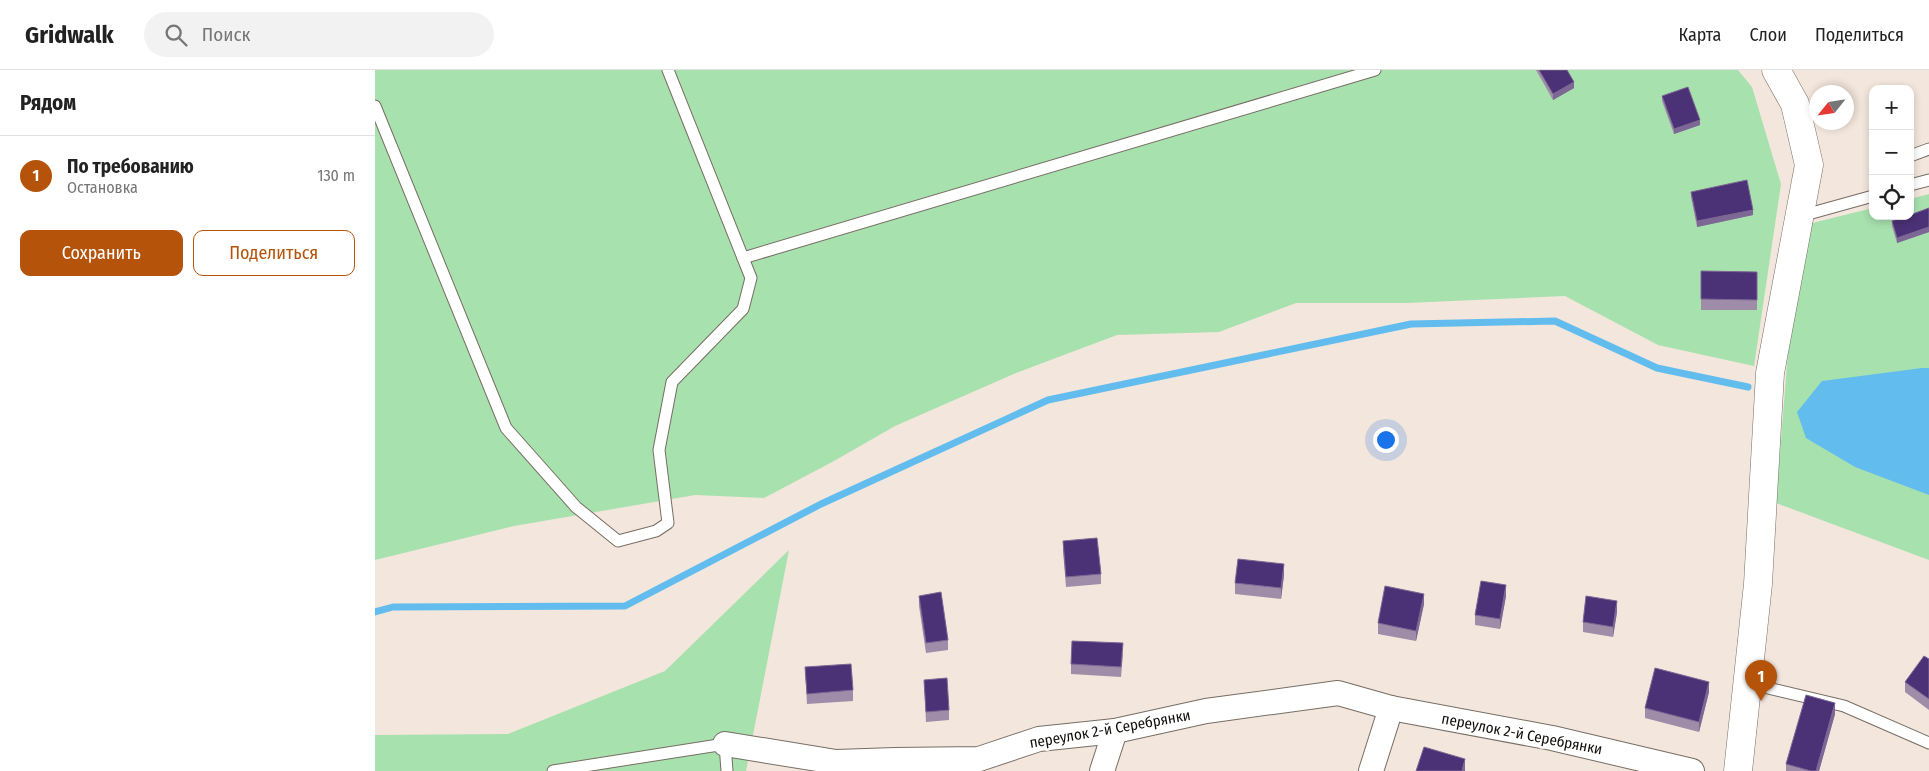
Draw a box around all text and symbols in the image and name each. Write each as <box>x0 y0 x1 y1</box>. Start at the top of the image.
search box <box>144 12 494 57</box>
text: Gridwalk <box>25 21 114 49</box>
icon: search <box>162 21 190 49</box>
text: Поиск <box>202 23 251 46</box>
text: Карта <box>1678 24 1721 46</box>
text: Слои <box>1749 24 1787 46</box>
text: Поделиться <box>1815 24 1904 46</box>
north arrow <box>1809 85 1854 130</box>
map controls <box>1869 85 1914 220</box>
button: + <box>1869 85 1914 130</box>
text: Рядом <box>20 90 76 116</box>
button: − <box>1869 130 1914 175</box>
text: По требованию <box>67 155 194 178</box>
text: 1 <box>33 166 39 185</box>
text: 130 m <box>317 166 355 185</box>
button: locate <box>1869 175 1914 220</box>
text: Остановка <box>67 178 138 197</box>
button: Сохранить <box>20 230 183 276</box>
button: Поделиться <box>193 230 355 276</box>
your location <box>1373 427 1399 453</box>
pin: 1 <box>1745 660 1777 701</box>
street label: переулок 2-й Серебрянки <box>1028 706 1192 752</box>
street label: переулок 2-й Серебрянки <box>1440 710 1604 758</box>

